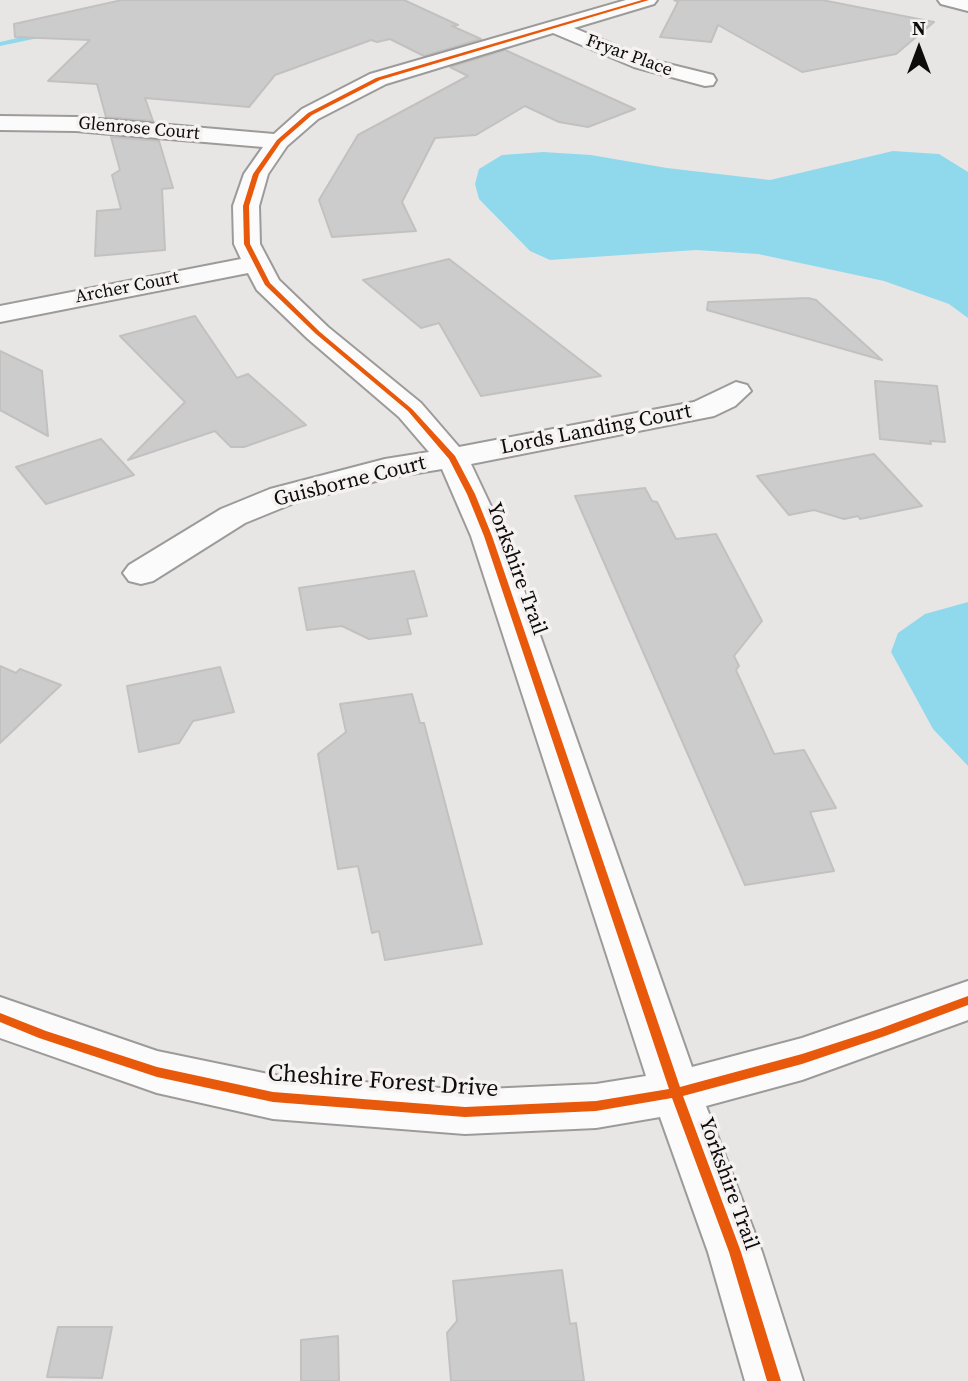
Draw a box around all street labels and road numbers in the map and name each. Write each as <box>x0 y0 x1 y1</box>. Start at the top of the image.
street label: Fryar Place <box>583 30 675 82</box>
street label: Glenrose Court <box>77 113 201 145</box>
street label: Archer Court <box>73 267 181 309</box>
street label: Lords Landing Court <box>498 399 694 461</box>
street label: Guisborne Court <box>272 451 428 513</box>
street label: Yorkshire Trail <box>480 499 552 639</box>
street label: Cheshire Forest Drive <box>267 1060 499 1104</box>
street label: Yorkshire Trail <box>692 1114 764 1254</box>

